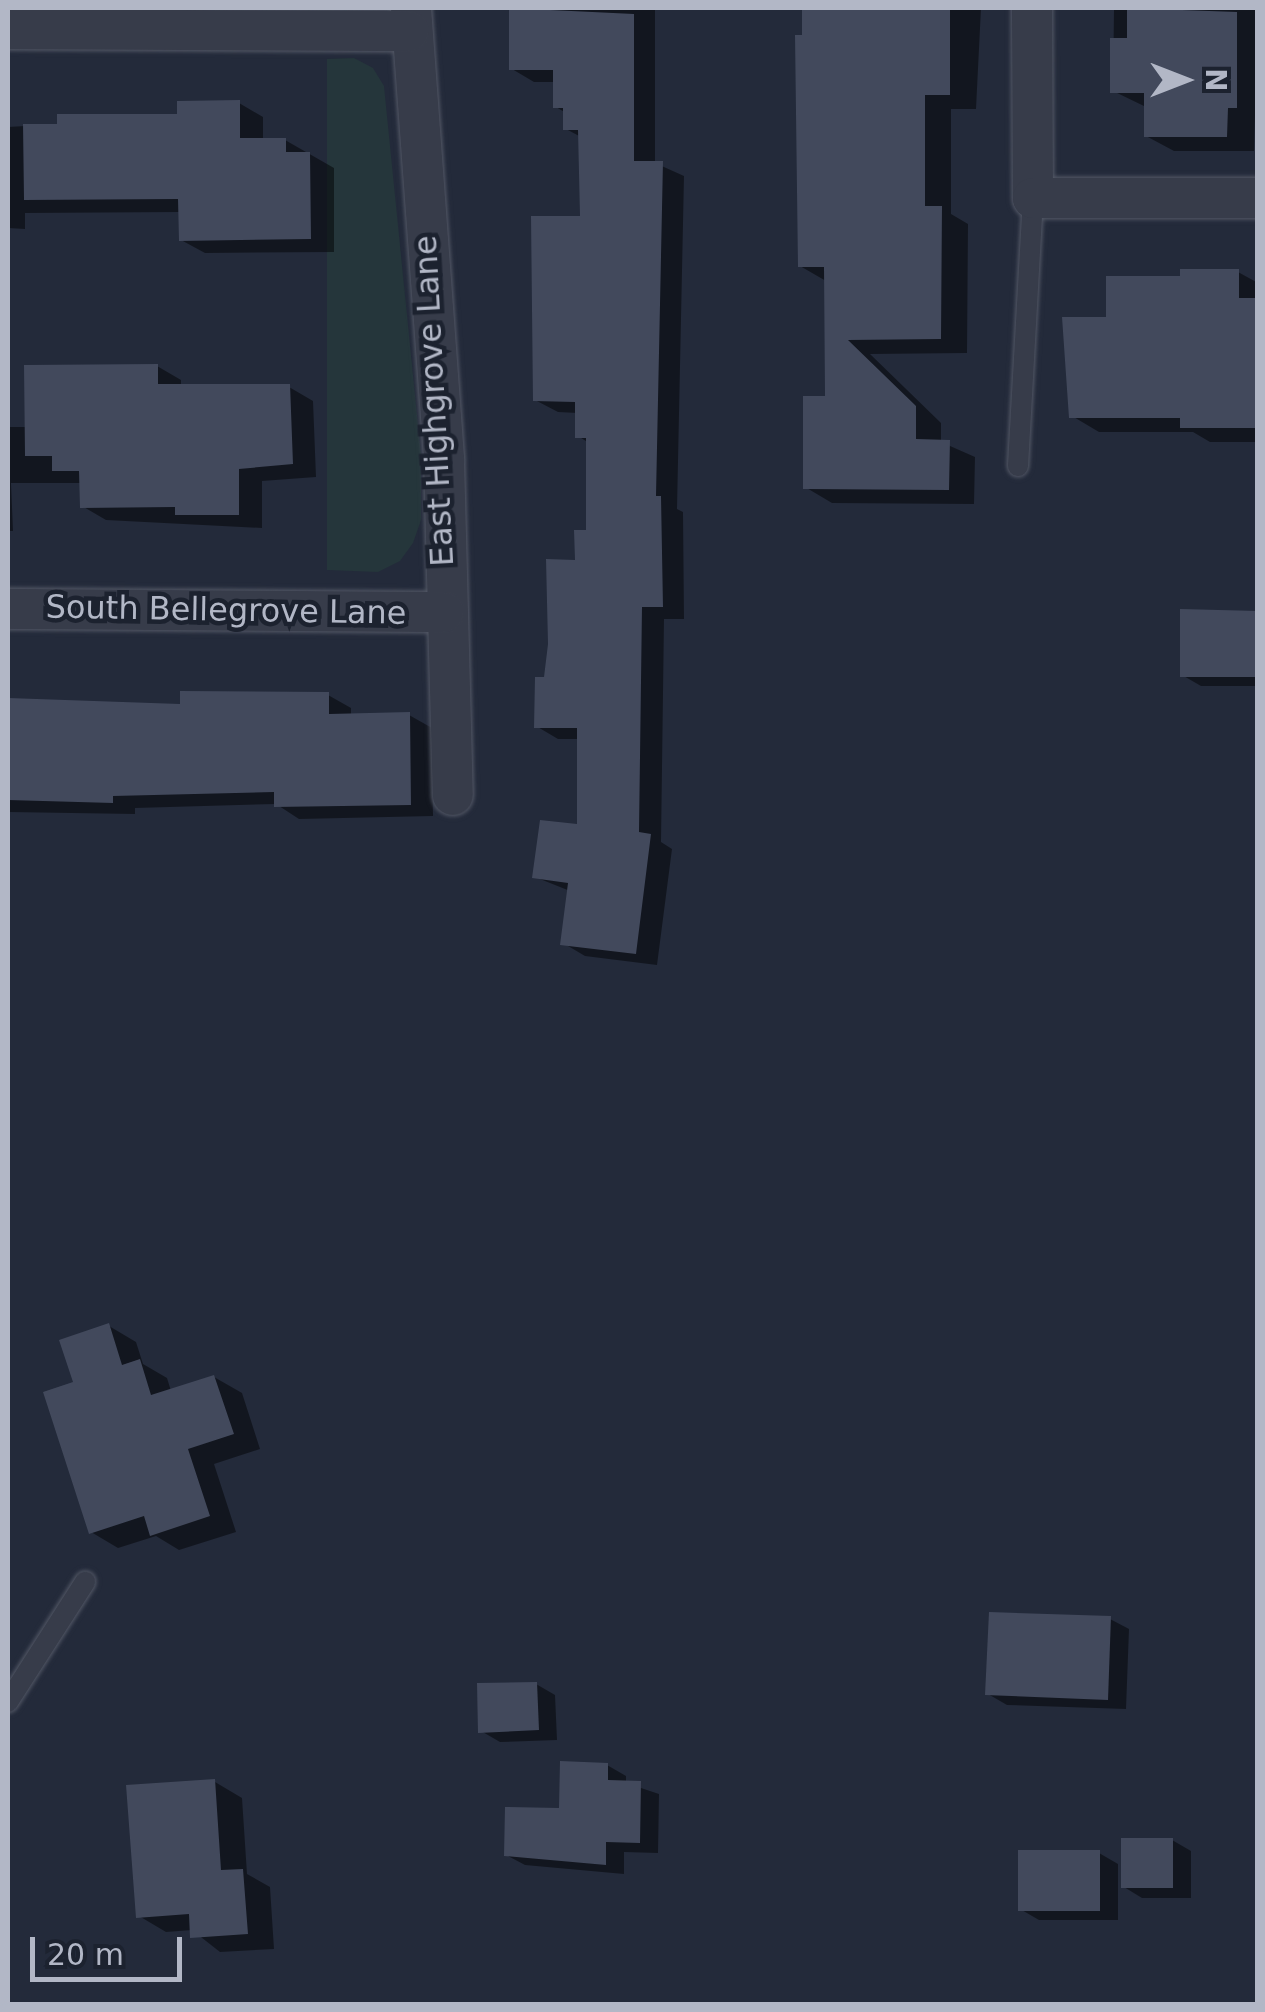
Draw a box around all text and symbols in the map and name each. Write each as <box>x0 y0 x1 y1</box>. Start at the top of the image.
north arrow <box>1135 30 1235 130</box>
text: N <box>1199 68 1232 92</box>
street label: East Highgrove Lane <box>406 235 462 567</box>
street label: South Bellegrove Lane <box>45 588 407 632</box>
scale bar <box>35 1917 188 1979</box>
text: 20 m <box>47 1937 124 1972</box>

